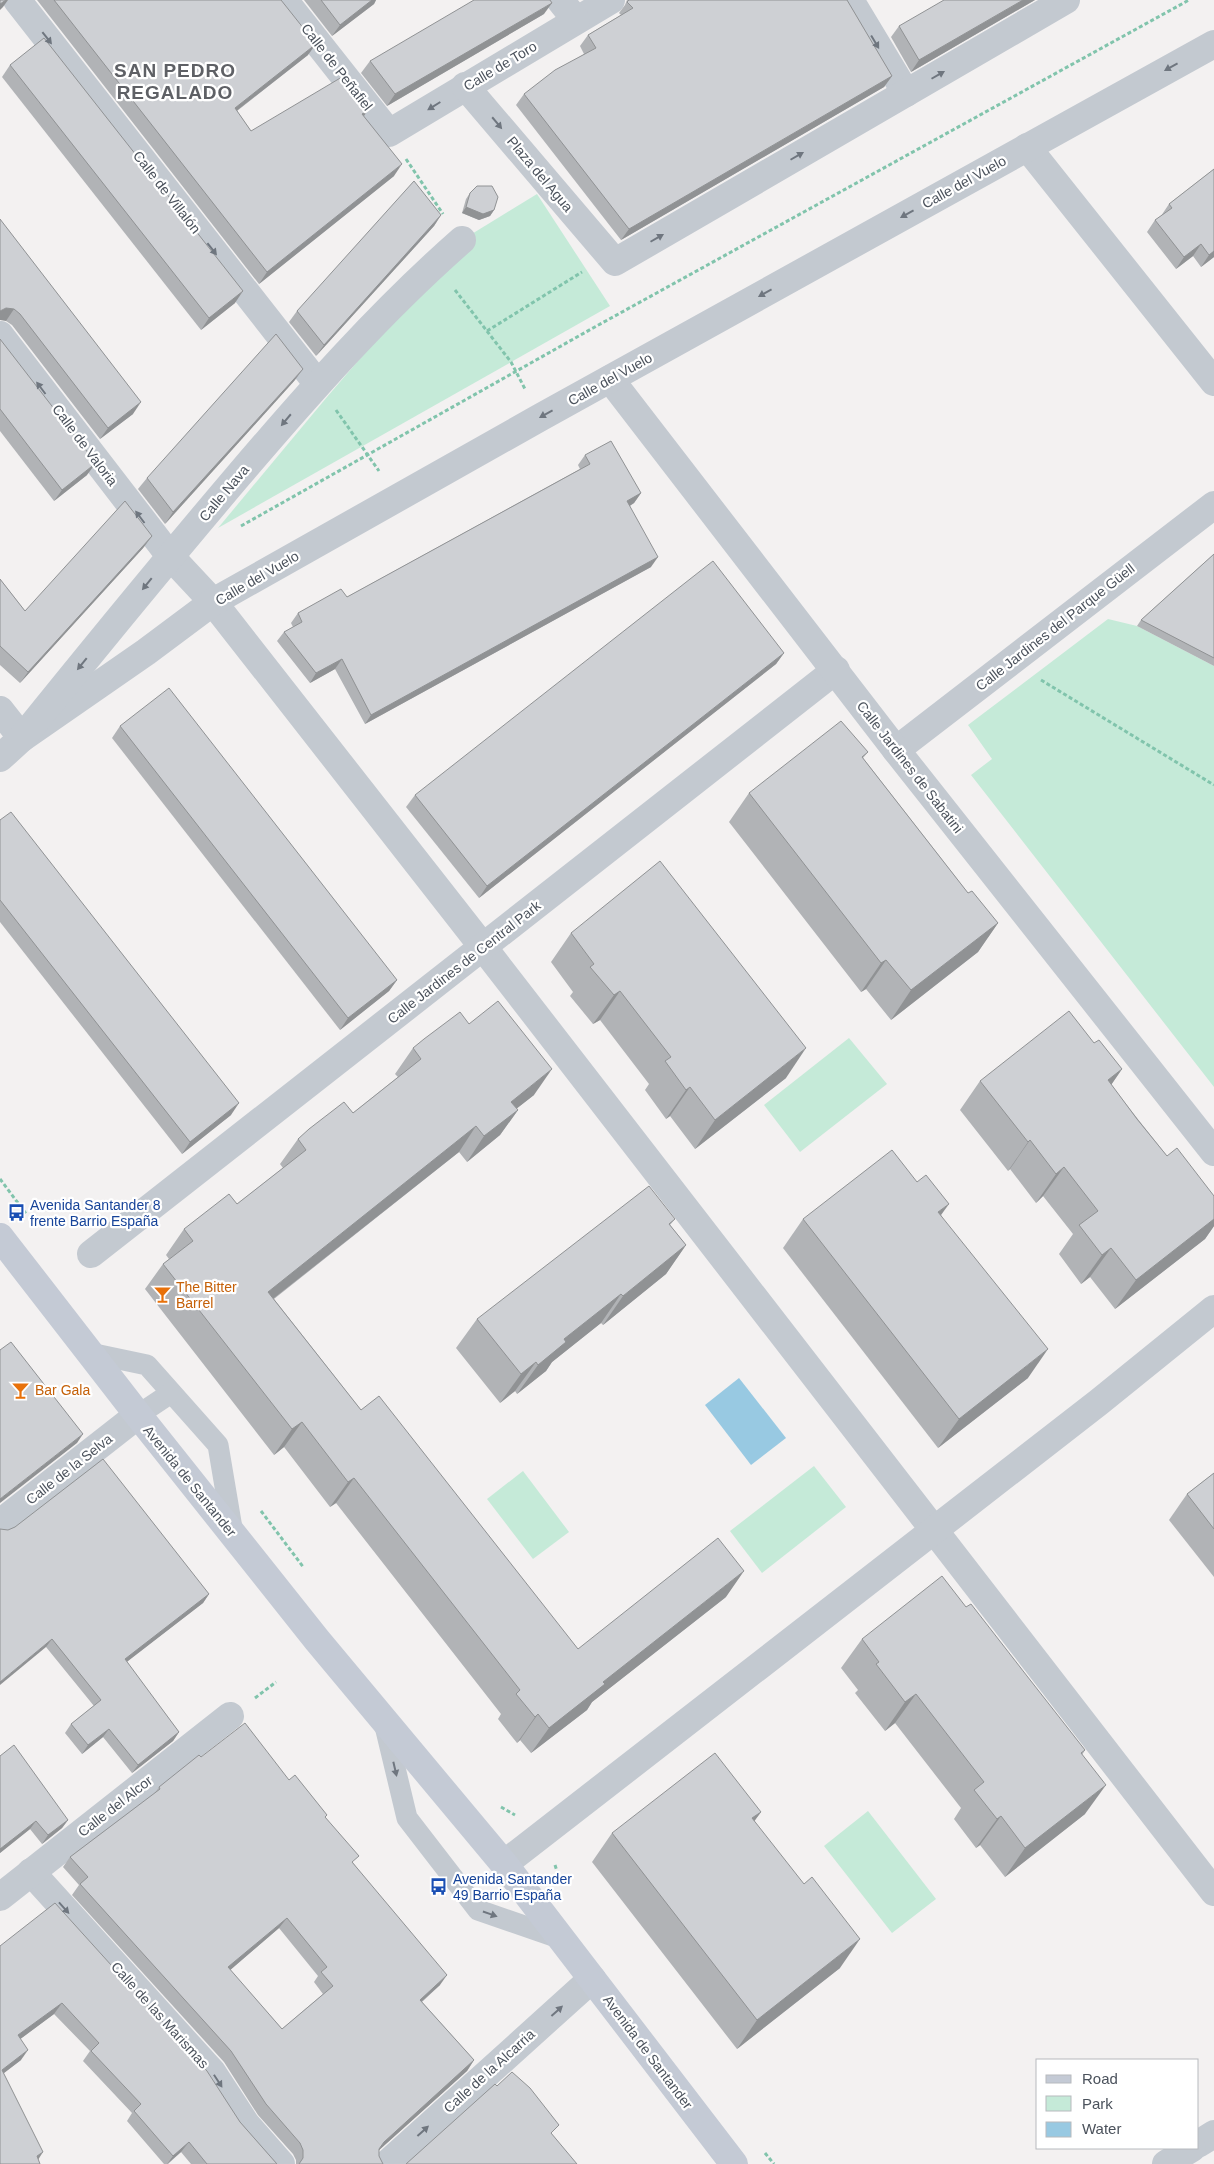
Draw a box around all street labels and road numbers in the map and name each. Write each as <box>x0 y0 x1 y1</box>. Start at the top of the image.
street label: Calle de Peñafiel <box>298 20 376 114</box>
street label: Calle de Toro <box>461 38 540 94</box>
street label: Plaza del Agua <box>504 133 576 215</box>
street label: Calle de Villalón <box>130 148 204 236</box>
street label: Calle del Vuelo <box>919 152 1009 212</box>
street label: Calle del Vuelo <box>565 349 655 409</box>
street label: Calle de Valoria <box>49 401 121 489</box>
street label: Calle Nava <box>196 461 252 524</box>
street label: Calle del Vuelo <box>212 548 302 608</box>
street label: Calle Jardines del Parque Güell <box>972 560 1138 694</box>
street label: Calle Jardines de Sabatini <box>854 698 966 836</box>
street label: Calle Jardines de Central Park <box>384 897 545 1027</box>
street label: Avenida de Santander <box>140 1422 240 1540</box>
street label: Calle de la Selva <box>23 1430 115 1508</box>
street label: Calle del Alcor <box>75 1772 155 1840</box>
street label: Calle de las Marismas <box>108 1958 212 2072</box>
street label: Avenida de Santander <box>600 1992 696 2112</box>
street label: Calle de la Alcarria <box>440 2026 538 2116</box>

